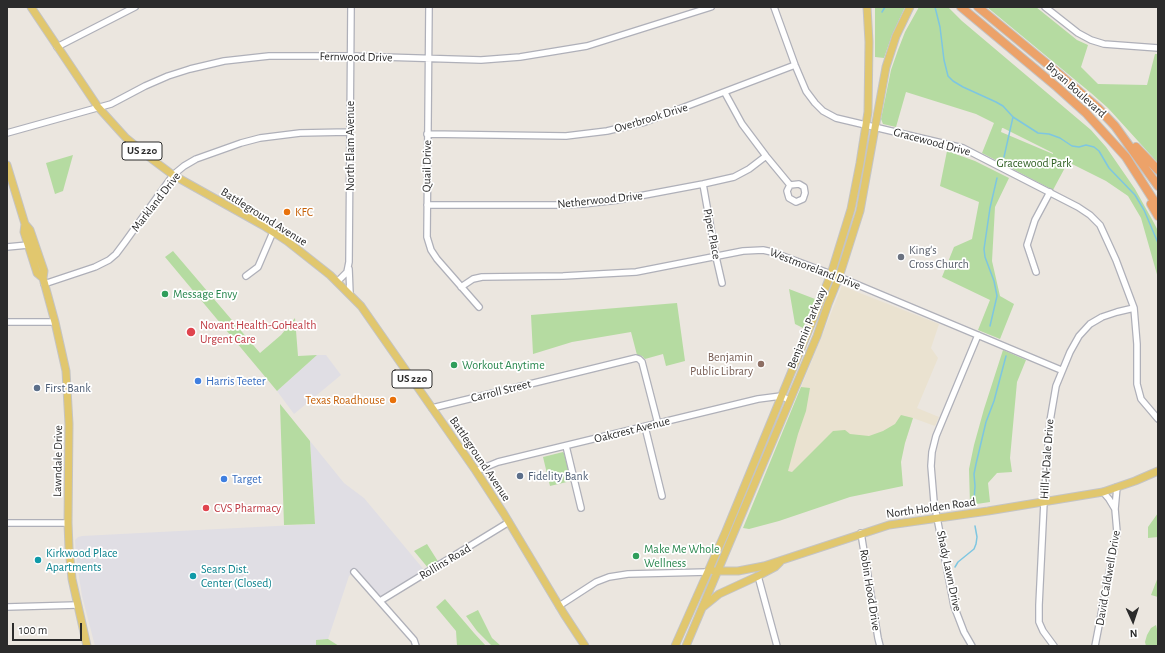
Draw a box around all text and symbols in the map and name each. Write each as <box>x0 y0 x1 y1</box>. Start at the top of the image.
street label: Fernwood Drive <box>319 49 393 65</box>
street label: Bryan Boulevard <box>1043 59 1109 121</box>
street label: Overbrook Drive <box>613 100 689 136</box>
street label: North Elam Avenue <box>343 101 357 191</box>
street label: Gracewood Drive <box>892 125 972 159</box>
street label: Quail Drive <box>419 140 435 192</box>
road number: US 220 <box>122 142 162 160</box>
park label: Gracewood Park <box>996 156 1072 170</box>
street label: Markland Drive <box>128 169 184 235</box>
street label: Battleground Avenue <box>218 185 310 249</box>
street label: Netherwood Drive <box>556 188 644 212</box>
place label: KFC <box>295 205 313 219</box>
marker: KFC <box>282 207 292 217</box>
street label: Piper Place <box>700 207 724 261</box>
place label: King's Cross Church <box>909 243 969 271</box>
street label: Westmoreland Drive <box>767 245 863 293</box>
marker: King's Cross Church <box>896 252 906 262</box>
street label: Benjamin Parkway <box>784 285 830 371</box>
place label: Message Envy <box>173 287 237 301</box>
marker: Message Envy <box>160 289 170 299</box>
place label: Novant Health-GoHealth Urgent Care <box>200 318 316 346</box>
marker: Novant Health-GoHealth Urgent Care <box>185 326 197 338</box>
place label: Benjamin Public Library <box>690 350 753 378</box>
place label: Workout Anytime <box>462 358 545 372</box>
marker: Benjamin Public Library <box>756 359 766 369</box>
marker: Workout Anytime <box>449 360 459 370</box>
road number: US 220 <box>392 370 432 388</box>
place label: Harris Teeter <box>206 374 266 388</box>
marker: Harris Teeter <box>193 376 203 386</box>
street label: Carroll Street <box>469 377 533 405</box>
place label: First Bank <box>45 381 91 395</box>
marker: First Bank <box>32 383 42 393</box>
place label: Texas Roadhouse <box>305 393 385 407</box>
marker: Texas Roadhouse <box>388 395 398 405</box>
street label: Battleground Avenue <box>446 414 514 504</box>
street label: Oakcrest Avenue <box>593 414 671 446</box>
street label: Hill-N-Dale Drive <box>1037 418 1057 500</box>
street label: Lawndale Drive <box>50 425 66 497</box>
place label: Fidelity Bank <box>528 469 588 483</box>
marker: Fidelity Bank <box>515 471 525 481</box>
place label: Target <box>232 472 262 486</box>
marker: Target <box>219 474 229 484</box>
street label: North Holden Road <box>885 495 977 521</box>
place label: CVS Pharmacy <box>214 501 281 515</box>
marker: CVS Pharmacy <box>201 503 211 513</box>
street label: Shady Lawn Drive <box>933 529 965 613</box>
street label: David Caldwell Drive <box>1093 529 1123 627</box>
street label: Rollins Road <box>417 541 473 583</box>
place label: Make Me Whole Wellness <box>644 542 720 570</box>
place label: Kirkwood Place Apartments <box>46 546 118 574</box>
street label: Robin Hood Drive <box>856 548 884 632</box>
marker: Make Me Whole Wellness <box>631 551 641 561</box>
marker: Kirkwood Place Apartments <box>33 555 43 565</box>
place label: Sears Dist. Center (Closed) <box>201 562 272 590</box>
marker: Sears Dist. Center (Closed) <box>188 571 198 581</box>
north arrow <box>1113 601 1153 641</box>
scale bar <box>14 615 84 641</box>
text: 100 m <box>19 624 47 636</box>
text: N <box>1130 628 1138 639</box>

